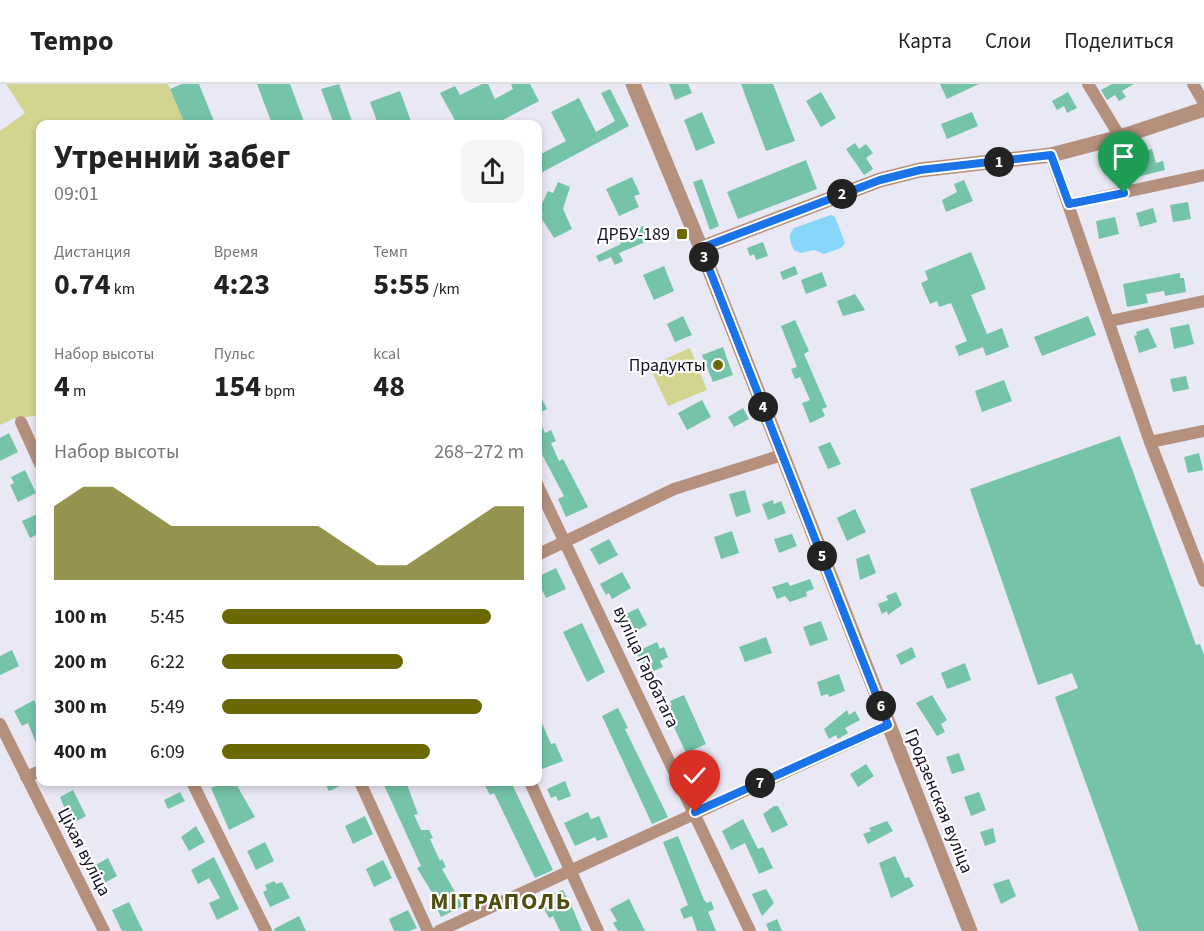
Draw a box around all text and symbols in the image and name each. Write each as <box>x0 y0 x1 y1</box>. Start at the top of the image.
text: Tempo <box>30 21 114 61</box>
text: Карта <box>898 26 952 56</box>
text: Слои <box>985 26 1031 56</box>
text: Поделиться <box>1064 26 1174 56</box>
pin <box>1098 131 1149 193</box>
text: Утренний забег <box>54 134 290 181</box>
button: share <box>461 140 524 203</box>
icon: arrive <box>1107 140 1140 173</box>
pin: 1 <box>984 147 1014 177</box>
text: 1 <box>995 151 1003 173</box>
pin: 2 <box>827 179 857 209</box>
text: 09:01 <box>54 180 99 208</box>
text: 2 <box>838 183 846 205</box>
place label: ДРБУ-189 <box>597 222 670 247</box>
marker: ДРБУ-189 <box>675 227 689 241</box>
text: Дистанция <box>54 241 131 263</box>
text: Время <box>214 241 258 263</box>
text: Темп <box>373 241 408 263</box>
pin: 3 <box>689 242 719 272</box>
text: 3 <box>700 246 708 268</box>
text: 0.74 <box>54 263 111 306</box>
text: 4:23 <box>214 263 270 306</box>
text: 5:55 <box>373 263 430 306</box>
text: km <box>111 278 135 300</box>
text: /km <box>430 278 460 300</box>
text: Набор высоты <box>54 343 154 365</box>
text: Пульс <box>214 343 255 365</box>
text: kcal <box>373 343 400 365</box>
place label: Прадукты <box>629 353 706 378</box>
marker: Прадукты <box>711 358 725 372</box>
text: 4 <box>54 365 70 408</box>
text: 154 <box>214 365 261 408</box>
text: 48 <box>373 365 405 408</box>
text: m <box>70 380 86 402</box>
text: bpm <box>261 380 295 402</box>
pin: 4 <box>748 392 778 422</box>
text: 4 <box>759 396 767 418</box>
text: Набор высоты <box>54 438 179 466</box>
text: 268–272 m <box>434 438 524 466</box>
pin: 5 <box>807 541 837 571</box>
text: 5 <box>818 545 826 567</box>
street label: вуліца Гарбатага <box>607 602 685 732</box>
text: 100 m <box>54 603 107 631</box>
text: 5:45 <box>150 603 185 631</box>
text: 200 m <box>54 648 107 676</box>
text: 6:22 <box>150 648 185 676</box>
pin: 6 <box>866 691 896 721</box>
text: 300 m <box>54 693 107 721</box>
text: 5:49 <box>150 693 185 721</box>
text: 6 <box>877 695 885 717</box>
street label: Гродзенская вуліца <box>899 725 979 877</box>
text: 400 m <box>54 738 107 766</box>
text: 6:09 <box>150 738 185 766</box>
pin <box>669 750 720 812</box>
icon: check <box>678 759 711 792</box>
pin: 7 <box>745 768 775 798</box>
text: 7 <box>756 772 764 794</box>
street label: Ціхая вуліца <box>51 803 117 901</box>
district label: МІТРАПОЛЬ <box>430 884 572 919</box>

